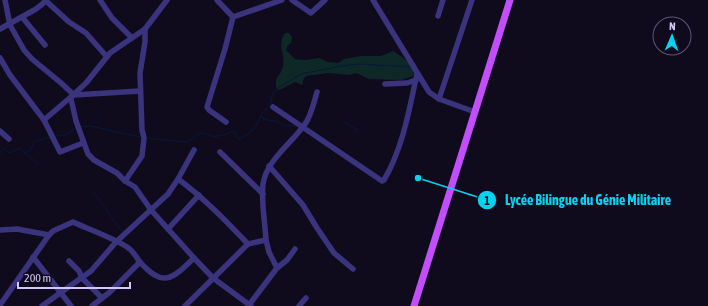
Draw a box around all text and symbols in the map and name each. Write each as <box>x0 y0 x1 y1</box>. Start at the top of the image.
north arrow <box>652 16 692 56</box>
text: N <box>669 20 676 32</box>
callout: Lycée Bilingue du Génie Militaire <box>477 187 679 213</box>
text: Lycée Bilingue du Génie Militaire <box>505 192 671 208</box>
text: 1 <box>484 194 490 208</box>
scale bar <box>18 264 130 290</box>
text: 200 m <box>24 271 51 285</box>

